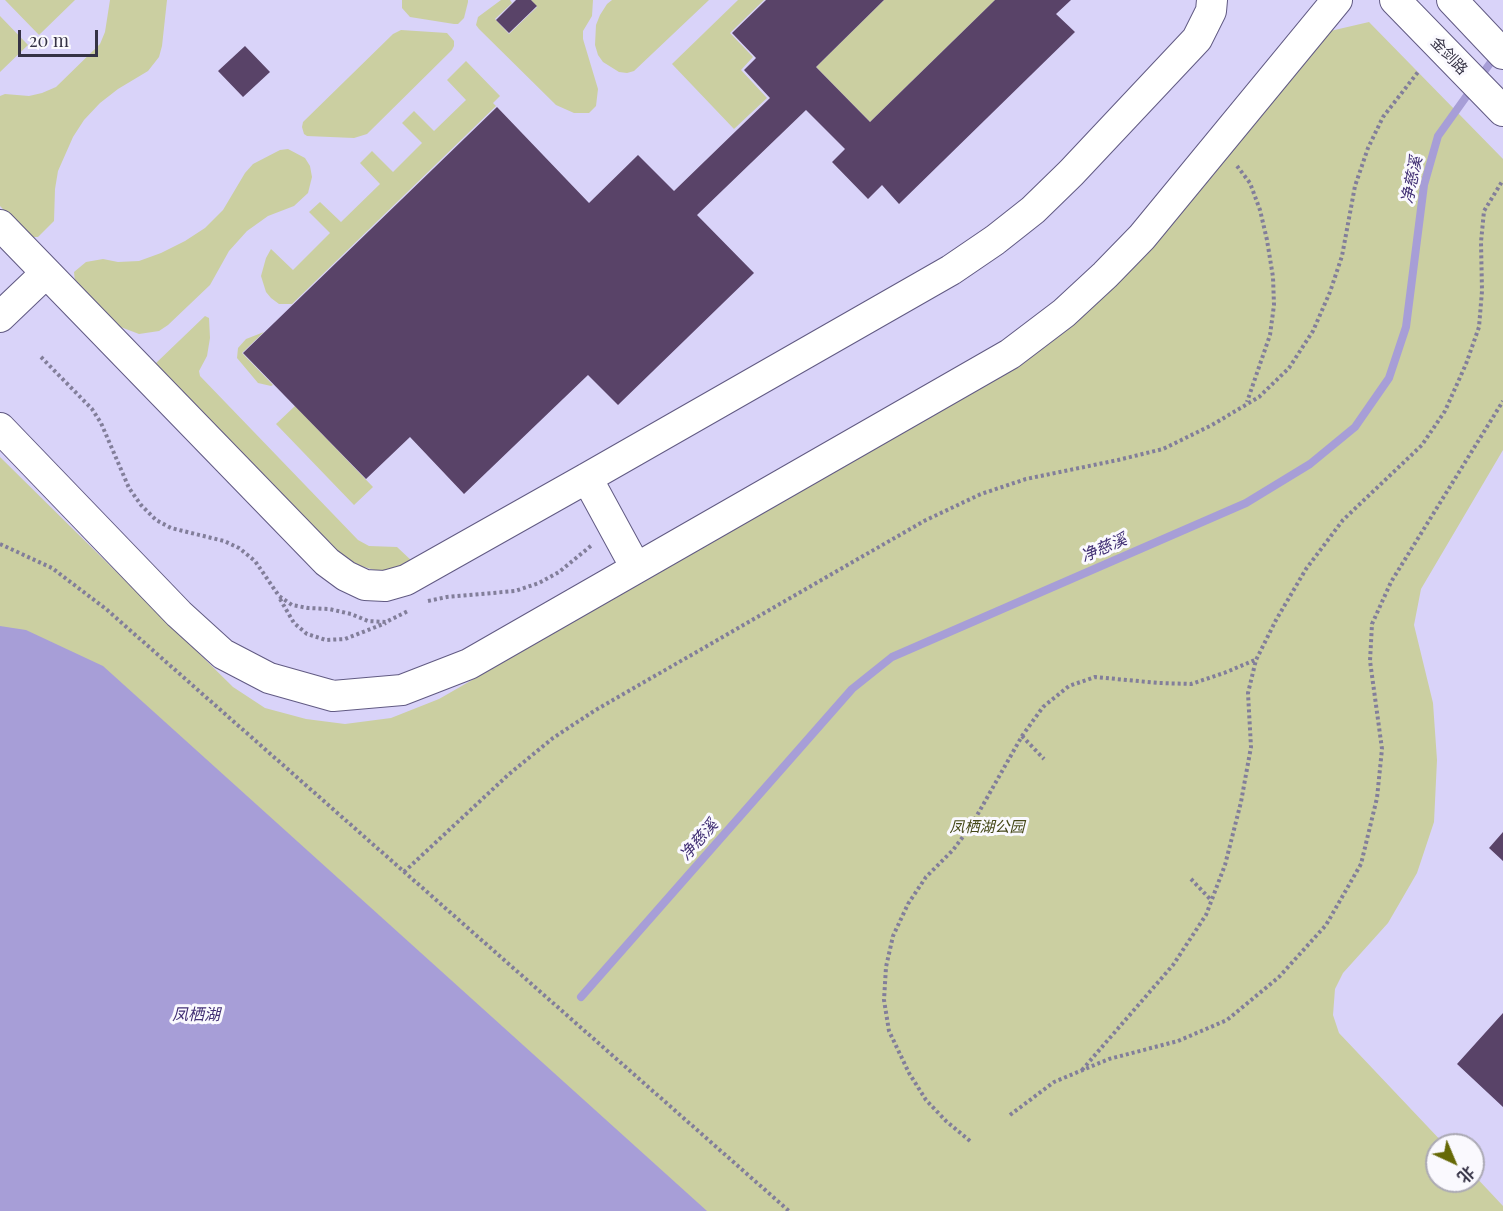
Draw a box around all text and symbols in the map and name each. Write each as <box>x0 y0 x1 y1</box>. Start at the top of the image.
scale bar <box>21 18 100 56</box>
text: 20 m <box>29 28 69 52</box>
street label: 金剑路 <box>1427 34 1471 78</box>
water label: 净慈溪 <box>1398 155 1426 205</box>
water label: 净慈溪 <box>1078 530 1130 566</box>
water label: 净慈溪 <box>676 816 722 864</box>
park label: 凤栖湖公园 <box>950 818 1024 836</box>
water label: 凤栖湖 <box>172 1005 220 1025</box>
north arrow <box>1425 1133 1485 1193</box>
text: 北 <box>1453 1162 1480 1188</box>

